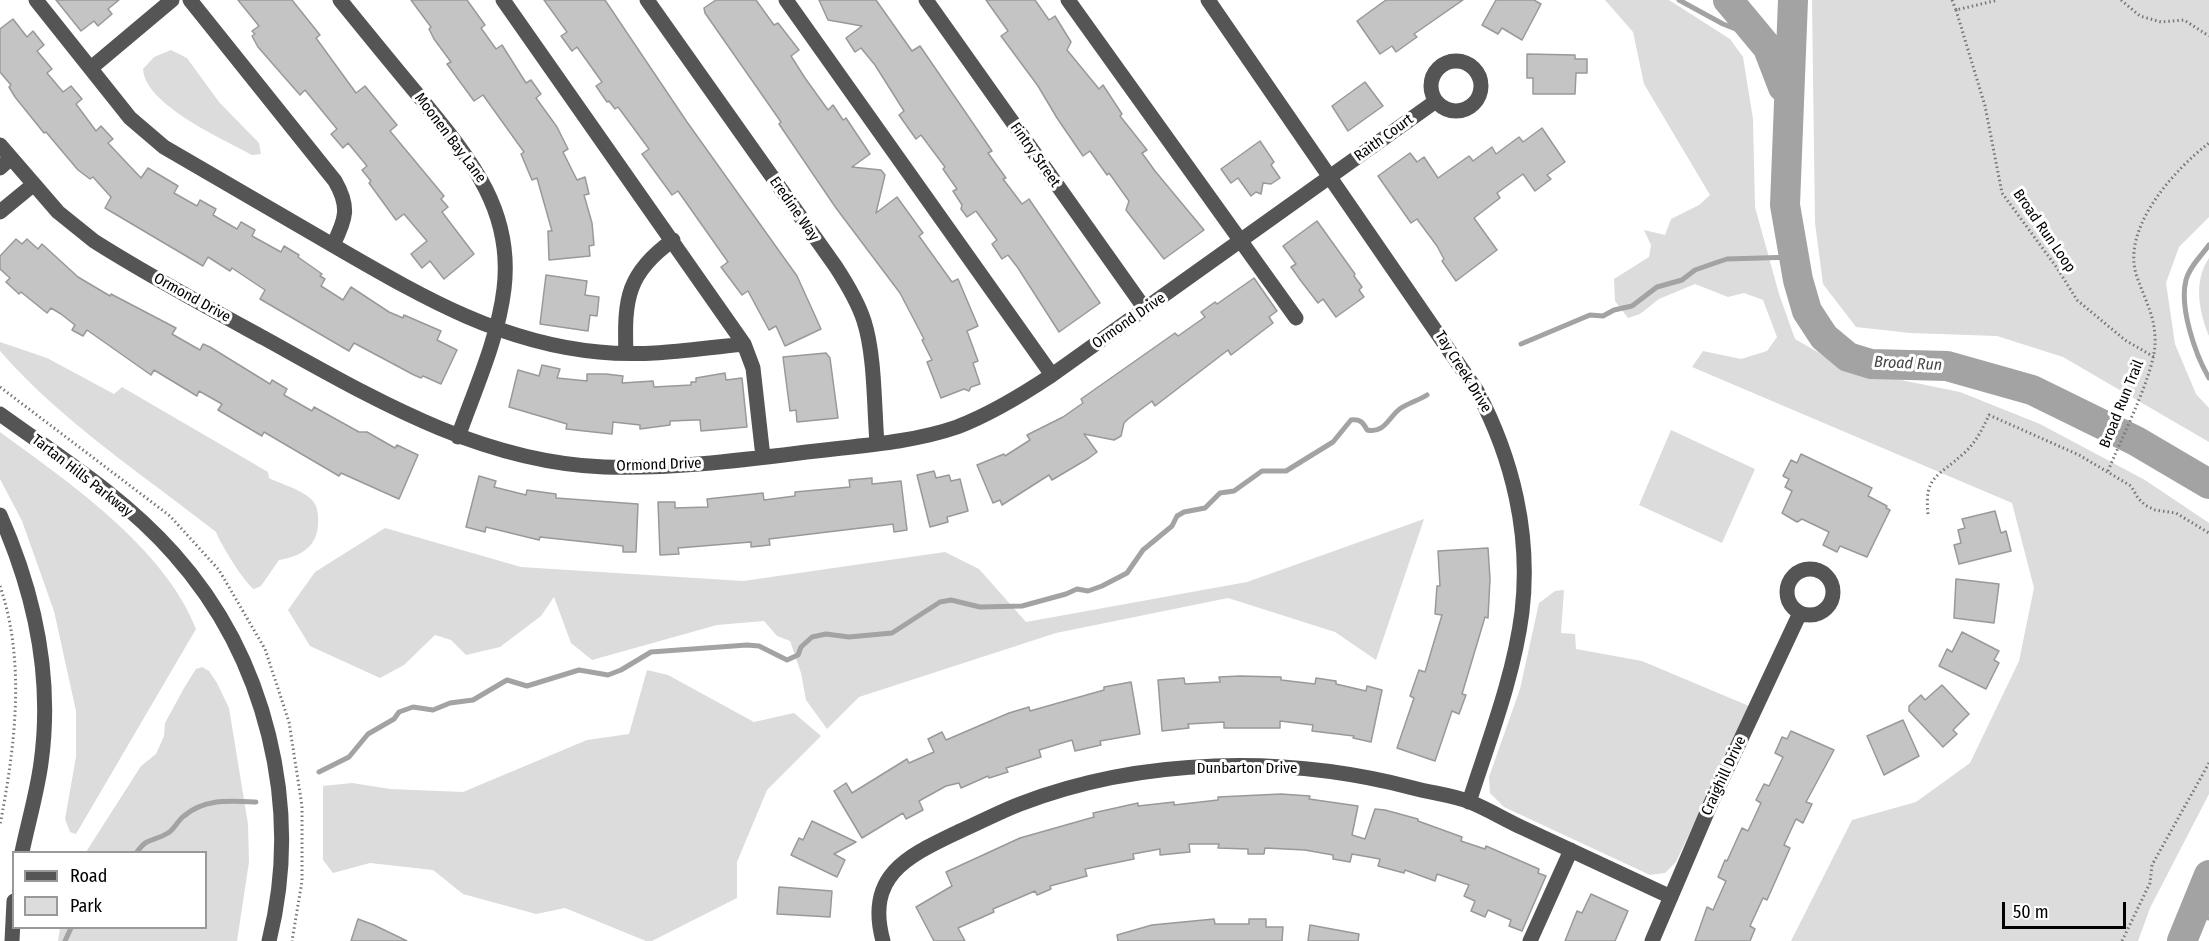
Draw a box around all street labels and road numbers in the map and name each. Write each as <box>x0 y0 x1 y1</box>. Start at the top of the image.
street label: Moonen Bay Lane <box>410 89 490 187</box>
street label: Raith Court <box>1351 111 1417 165</box>
street label: Fintry Street <box>1006 119 1064 191</box>
street label: Eredine Way <box>765 173 823 245</box>
street label: Broad Run Loop <box>2009 186 2079 276</box>
street label: Ormond Drive <box>150 269 234 327</box>
street label: Ormond Drive <box>1089 289 1169 353</box>
street label: Tay Creek Drive <box>1431 328 1495 416</box>
street label: Broad Run Trail <box>2096 357 2148 451</box>
street label: Tartan Hills Parkway <box>28 431 136 521</box>
street label: Ormond Drive <box>616 455 702 475</box>
street label: Craighill Drive <box>1698 734 1750 818</box>
street label: Dunbarton Drive <box>1197 760 1297 778</box>

